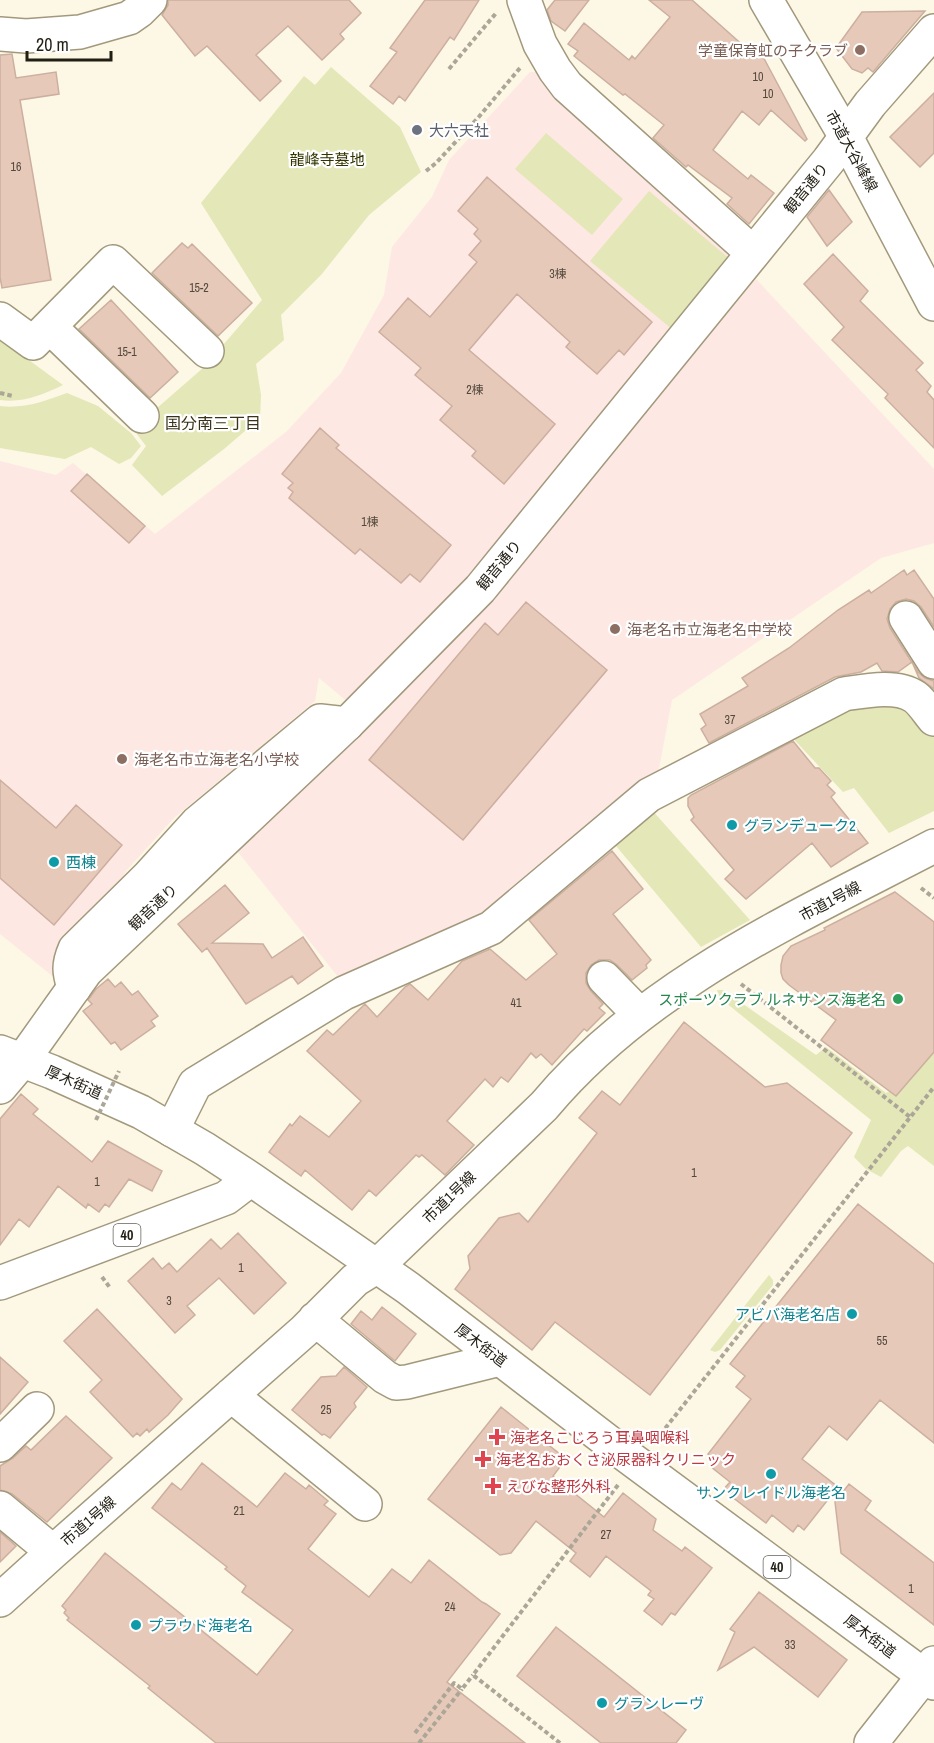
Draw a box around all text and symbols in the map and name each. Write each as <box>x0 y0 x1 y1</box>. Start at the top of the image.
scale bar <box>27 24 111 62</box>
text: 20 m <box>36 32 69 57</box>
place label: 学童保育虹の子クラブ <box>698 40 848 61</box>
marker: 学童保育虹の子クラブ <box>853 43 867 57</box>
house number: 10 <box>753 69 763 85</box>
house number: 10 <box>763 86 773 102</box>
street label: 市道大谷峰線 <box>821 107 883 195</box>
place label: 大六天社 <box>429 120 489 141</box>
marker: 大六天社 <box>410 123 424 137</box>
park label: 龍峰寺墓地 <box>289 149 365 170</box>
street label: 観音通り <box>779 158 833 218</box>
house number: 16 <box>11 159 21 175</box>
house number: 3棟 <box>549 266 567 282</box>
house number: 15-2 <box>189 280 209 296</box>
house number: 15-1 <box>117 344 137 360</box>
house number: 2棟 <box>466 382 484 398</box>
district label: 国分南三丁目 <box>165 412 261 434</box>
house number: 1棟 <box>361 514 379 530</box>
street label: 観音通り <box>472 535 526 595</box>
place label: 海老名市立海老名中学校 <box>627 619 792 640</box>
marker: 海老名市立海老名中学校 <box>608 622 622 636</box>
house number: 37 <box>725 712 736 728</box>
place label: 海老名市立海老名小学校 <box>134 749 299 770</box>
marker: 海老名市立海老名小学校 <box>115 752 129 766</box>
place label: グランデューク2 <box>744 815 856 836</box>
marker: グランデューク2 <box>725 818 739 832</box>
place label: 西棟 <box>66 852 96 873</box>
marker: 西棟 <box>47 855 61 869</box>
street label: 市道1号線 <box>796 876 864 926</box>
street label: 観音通り <box>124 879 182 935</box>
place label: スポーツクラブ ルネサンス海老名 <box>658 989 886 1010</box>
marker: スポーツクラブ ルネサンス海老名 <box>891 992 905 1006</box>
house number: 41 <box>511 995 522 1011</box>
street label: 厚木街道 <box>42 1060 106 1104</box>
house number: 1 <box>691 1165 697 1181</box>
street label: 市道1号線 <box>418 1166 480 1228</box>
house number: 1 <box>94 1174 100 1190</box>
road number: 40 <box>114 1224 140 1246</box>
house number: 1 <box>238 1260 244 1276</box>
house number: 3 <box>166 1293 172 1309</box>
place label: アビバ海老名店 <box>735 1304 840 1325</box>
marker: アビバ海老名店 <box>845 1307 859 1321</box>
street label: 厚木街道 <box>451 1319 511 1371</box>
house number: 55 <box>877 1333 888 1349</box>
house number: 25 <box>321 1402 332 1418</box>
place label: 海老名こじろう耳鼻咽喉科 <box>510 1427 690 1448</box>
marker: 海老名こじろう耳鼻咽喉科 <box>488 1428 506 1446</box>
place label: 海老名おおくさ泌尿器科クリニック <box>496 1449 736 1470</box>
marker: 海老名おおくさ泌尿器科クリニック <box>474 1450 492 1468</box>
marker: サンクレイドル海老名 <box>764 1467 778 1481</box>
place label: えびな整形外科 <box>506 1476 611 1497</box>
marker: えびな整形外科 <box>484 1477 502 1495</box>
place label: サンクレイドル海老名 <box>696 1482 846 1503</box>
street label: 市道1号線 <box>56 1491 120 1551</box>
house number: 21 <box>234 1503 245 1519</box>
house number: 27 <box>601 1527 612 1543</box>
road number: 40 <box>764 1556 790 1578</box>
house number: 1 <box>908 1581 914 1597</box>
house number: 24 <box>445 1599 456 1615</box>
street label: 厚木街道 <box>840 1610 900 1662</box>
place label: プラウド海老名 <box>148 1615 253 1636</box>
marker: プラウド海老名 <box>129 1618 143 1632</box>
house number: 33 <box>785 1637 795 1653</box>
place label: グランレーヴ <box>614 1693 704 1714</box>
marker: グランレーヴ <box>595 1696 609 1710</box>

